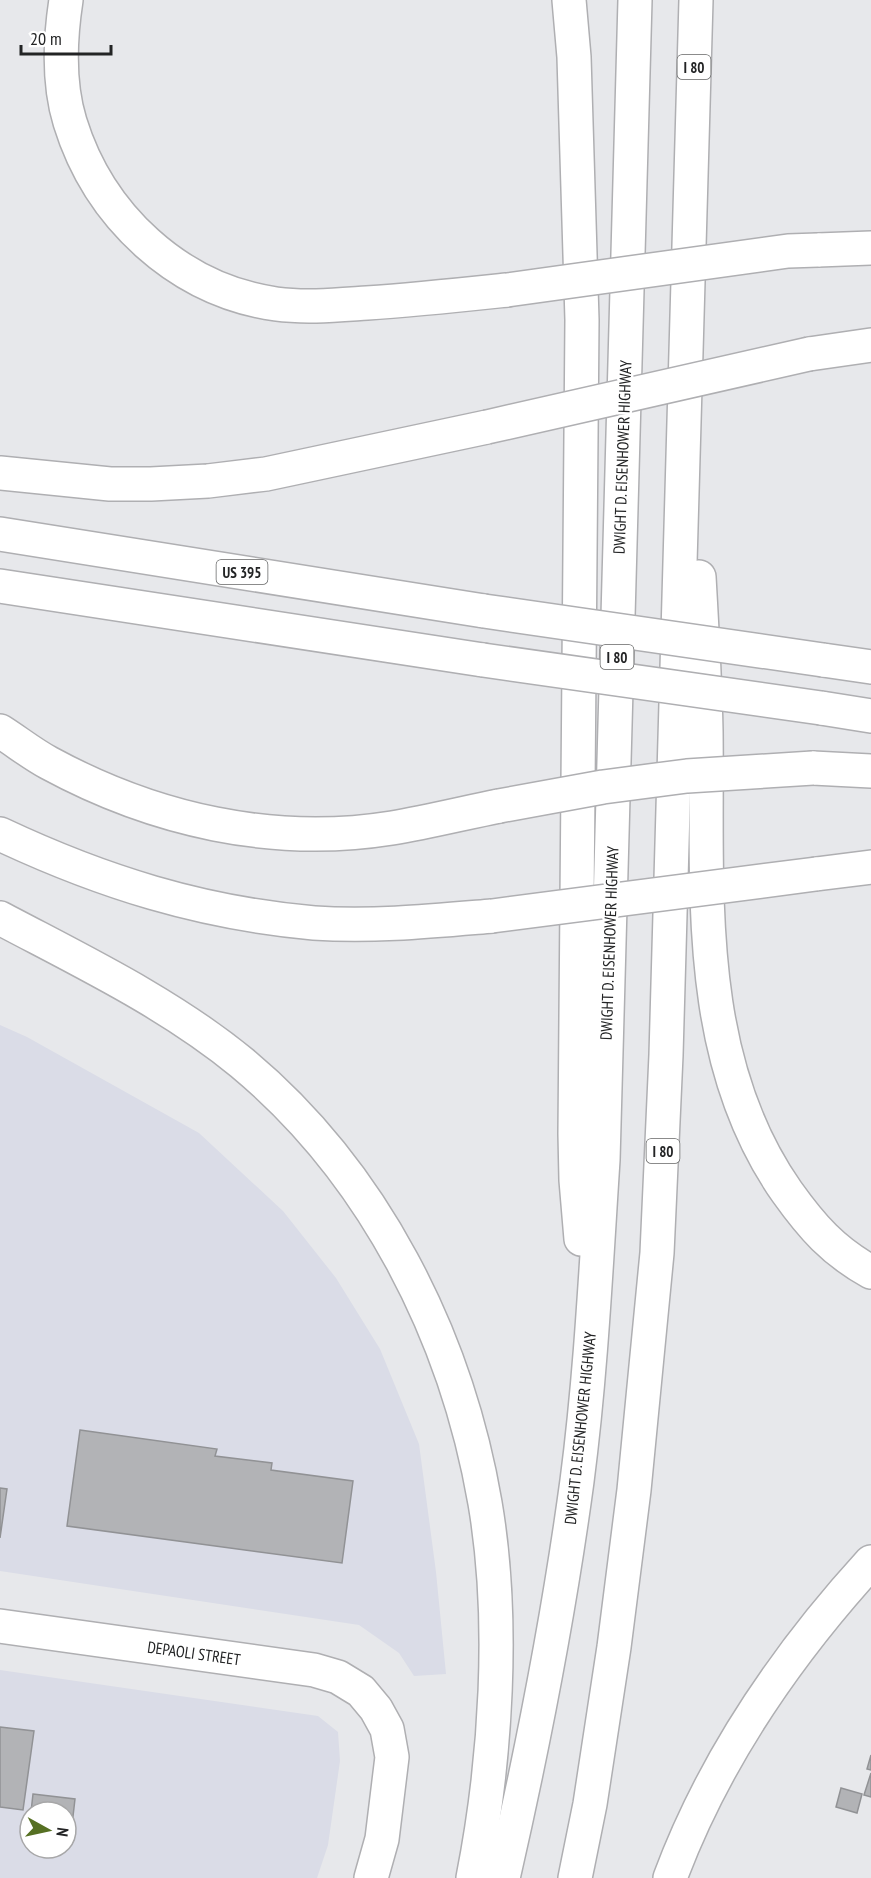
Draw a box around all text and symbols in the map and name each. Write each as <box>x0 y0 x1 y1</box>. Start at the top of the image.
scale bar <box>21 18 111 56</box>
text: 20 m <box>30 27 62 50</box>
road number: I 80 <box>678 55 710 79</box>
street label: DWIGHT D. EISENHOWER HIGHWAY <box>609 359 635 554</box>
road number: US 395 <box>216 560 268 584</box>
road number: I 80 <box>600 645 634 669</box>
street label: DWIGHT D. EISENHOWER HIGHWAY <box>596 845 622 1040</box>
road number: I 80 <box>646 1139 680 1163</box>
street label: DWIGHT D. EISENHOWER HIGHWAY <box>560 1330 600 1526</box>
street label: DEPAOLI STREET <box>146 1637 242 1669</box>
north arrow <box>18 1800 78 1860</box>
text: N <box>52 1826 73 1838</box>

